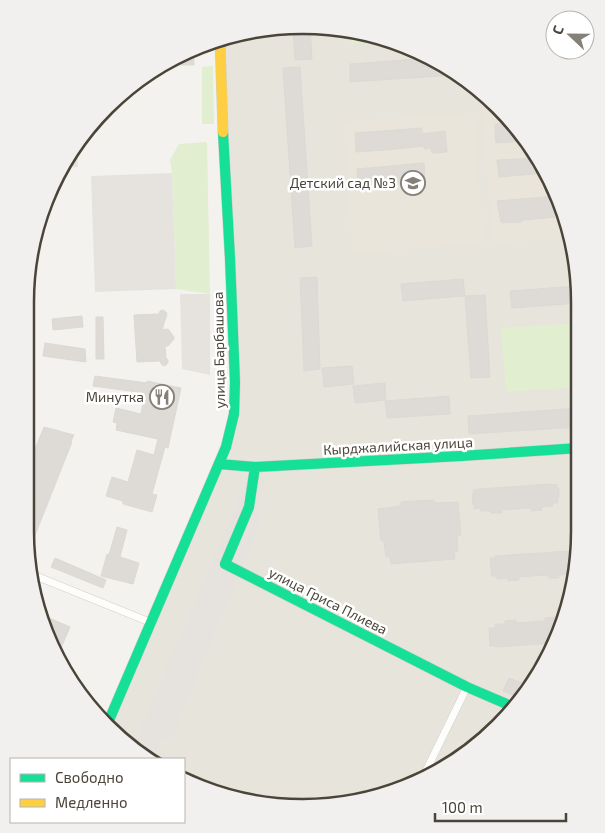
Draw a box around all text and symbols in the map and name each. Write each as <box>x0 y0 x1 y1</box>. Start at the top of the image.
north arrow <box>545 10 595 60</box>
text: С <box>548 23 567 37</box>
school or university icon: Детский сад №3 <box>400 170 426 196</box>
place label: Детский сад №3 <box>290 174 396 191</box>
street label: улица Барбашова <box>209 291 228 409</box>
restaurant icon: Минутка <box>149 384 175 410</box>
place label: Минутка <box>86 388 144 405</box>
street label: Кырджалийская улица <box>323 433 473 458</box>
street label: улица Гриса Плиева <box>266 563 390 638</box>
legend <box>10 758 185 823</box>
text: Свободно <box>55 768 124 786</box>
scale bar <box>435 790 566 822</box>
text: Медленно <box>55 793 128 811</box>
text: 100 m <box>442 798 483 816</box>

